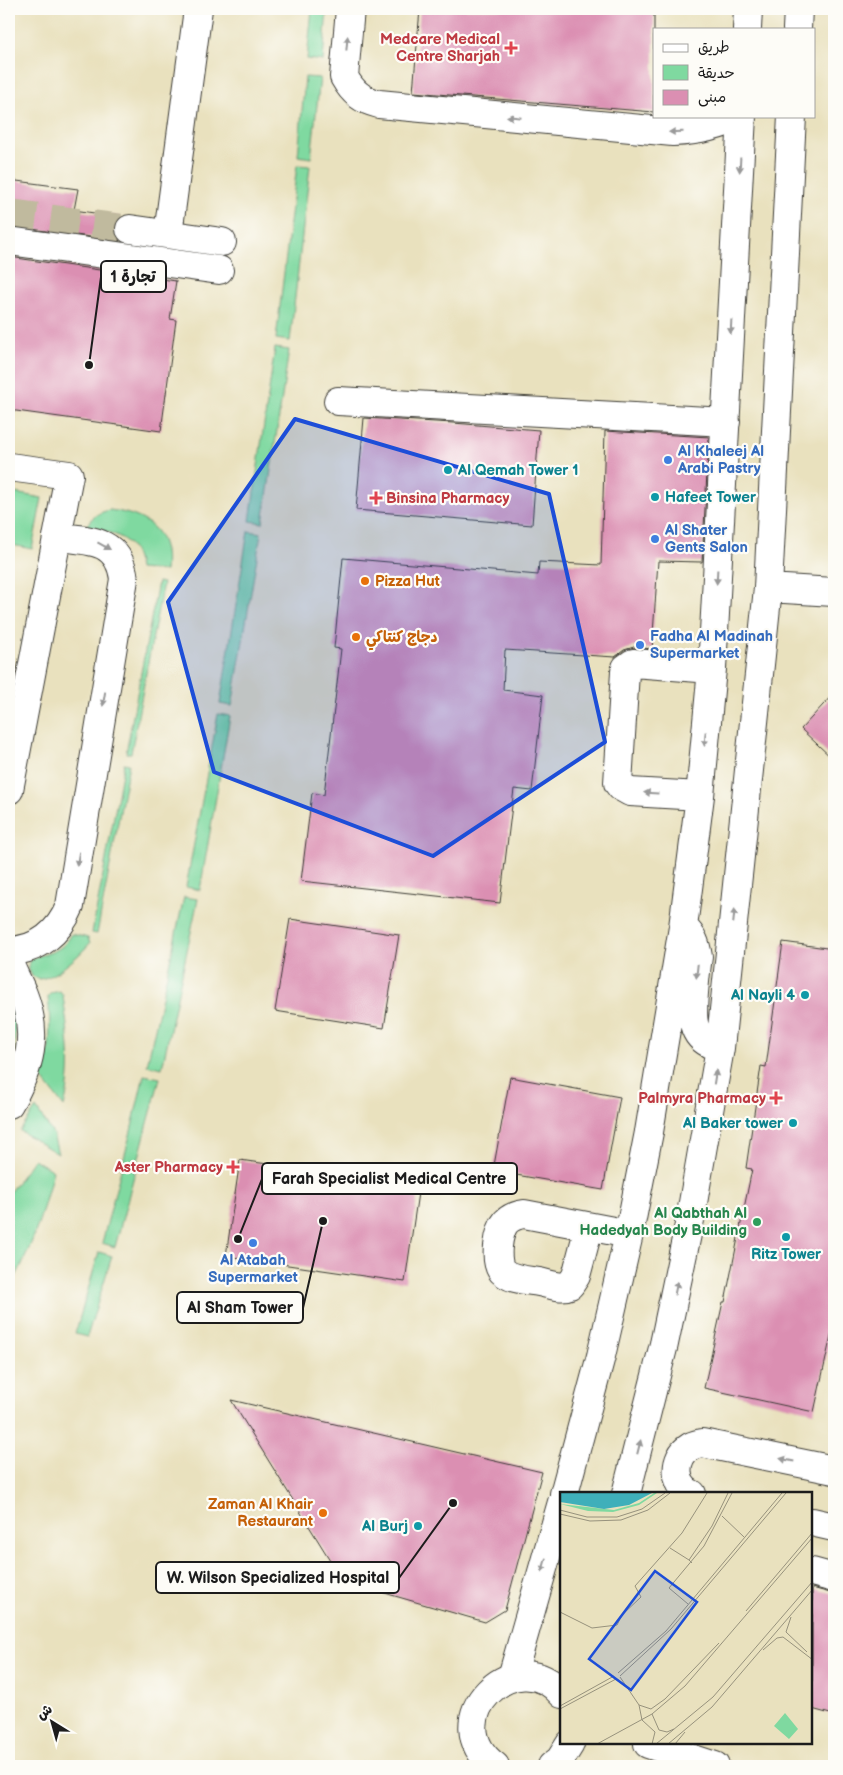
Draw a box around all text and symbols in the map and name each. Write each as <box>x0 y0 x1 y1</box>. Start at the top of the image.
legend <box>653 28 816 118</box>
place label: Medcare Medical Centre Sharjah <box>380 30 500 66</box>
one-way arrow <box>343 35 351 51</box>
text: طريق <box>698 38 730 57</box>
marker: Medcare Medical Centre Sharjah <box>504 41 518 55</box>
text: حديقة <box>698 64 735 83</box>
text: مبنى <box>698 88 726 107</box>
one-way arrow <box>506 113 522 121</box>
one-way arrow <box>667 128 683 136</box>
one-way arrow <box>735 157 743 173</box>
callout: تجارة 1 <box>101 261 166 292</box>
text: تجارة 1 <box>110 268 157 287</box>
one-way arrow <box>726 319 734 335</box>
place label: Al Khaleej Al Arabi Pastry <box>677 442 764 478</box>
marker: Al Khaleej Al Arabi Pastry <box>662 454 674 466</box>
place label: Al Qemah Tower 1 <box>457 461 579 480</box>
marker: Al Qemah Tower 1 <box>442 464 454 476</box>
place label: Hafeet Tower <box>665 488 757 507</box>
place label: Binsina Pharmacy <box>386 489 509 508</box>
marker: Hafeet Tower <box>649 491 661 503</box>
marker: Binsina Pharmacy <box>370 492 382 504</box>
place label: Al Shater Gents Salon <box>664 521 748 557</box>
marker: Al Shater Gents Salon <box>649 533 661 545</box>
one-way arrow <box>97 542 111 550</box>
one-way arrow <box>712 569 720 585</box>
place label: Pizza Hut <box>375 572 440 591</box>
marker: Pizza Hut <box>359 575 371 587</box>
place label: Fadha Al Madinah Supermarket <box>650 627 773 663</box>
place label: دجاج كنتاكي <box>366 628 438 651</box>
marker: دجاج كنتاكي <box>350 631 362 643</box>
marker: Fadha Al Madinah Supermarket <box>634 639 646 651</box>
one-way arrow <box>100 691 108 707</box>
one-way arrow <box>701 731 709 747</box>
one-way arrow <box>643 789 659 797</box>
one-way arrow <box>74 852 82 868</box>
one-way arrow <box>730 907 738 923</box>
one-way arrow <box>692 963 700 979</box>
place label: Al Nayli 4 <box>730 986 795 1005</box>
marker: Al Nayli 4 <box>799 989 811 1001</box>
one-way arrow <box>712 1069 720 1085</box>
place label: Palmyra Pharmacy <box>638 1089 766 1108</box>
marker: Palmyra Pharmacy <box>770 1092 782 1104</box>
place label: Al Baker tower <box>682 1114 784 1133</box>
marker: Al Baker tower <box>787 1117 799 1129</box>
place label: Aster Pharmacy <box>114 1158 223 1177</box>
marker: Aster Pharmacy <box>227 1161 239 1173</box>
callout: Farah Specialist Medical Centre <box>262 1163 517 1194</box>
text: Farah Specialist Medical Centre <box>272 1170 506 1189</box>
place label: Al Qabthah Al Hadedyah Body Building <box>580 1204 747 1240</box>
marker: Al Qabthah Al Hadedyah Body Building <box>751 1216 763 1228</box>
marker: Ritz Tower <box>780 1231 792 1243</box>
marker: Al Atabah Supermarket <box>247 1237 259 1249</box>
place label: Ritz Tower <box>751 1245 822 1264</box>
place label: Al Atabah Supermarket <box>208 1251 298 1287</box>
one-way arrow <box>672 1280 680 1296</box>
callout: Al Sham Tower <box>177 1292 303 1323</box>
text: Al Sham Tower <box>186 1299 294 1318</box>
one-way arrow <box>635 1439 643 1454</box>
one-way arrow <box>779 1456 794 1464</box>
inset map <box>560 1492 813 1745</box>
place label: Zaman Al Khair Restaurant <box>208 1495 314 1531</box>
marker: Zaman Al Khair Restaurant <box>317 1507 329 1519</box>
place label: Al Burj <box>361 1517 408 1536</box>
marker: Al Burj <box>412 1520 424 1532</box>
one-way arrow <box>539 1558 547 1573</box>
callout: W. Wilson Specialized Hospital <box>156 1562 399 1593</box>
text: W. Wilson Specialized Hospital <box>167 1569 389 1588</box>
north arrow <box>28 1698 78 1748</box>
text: ش <box>33 1701 56 1723</box>

